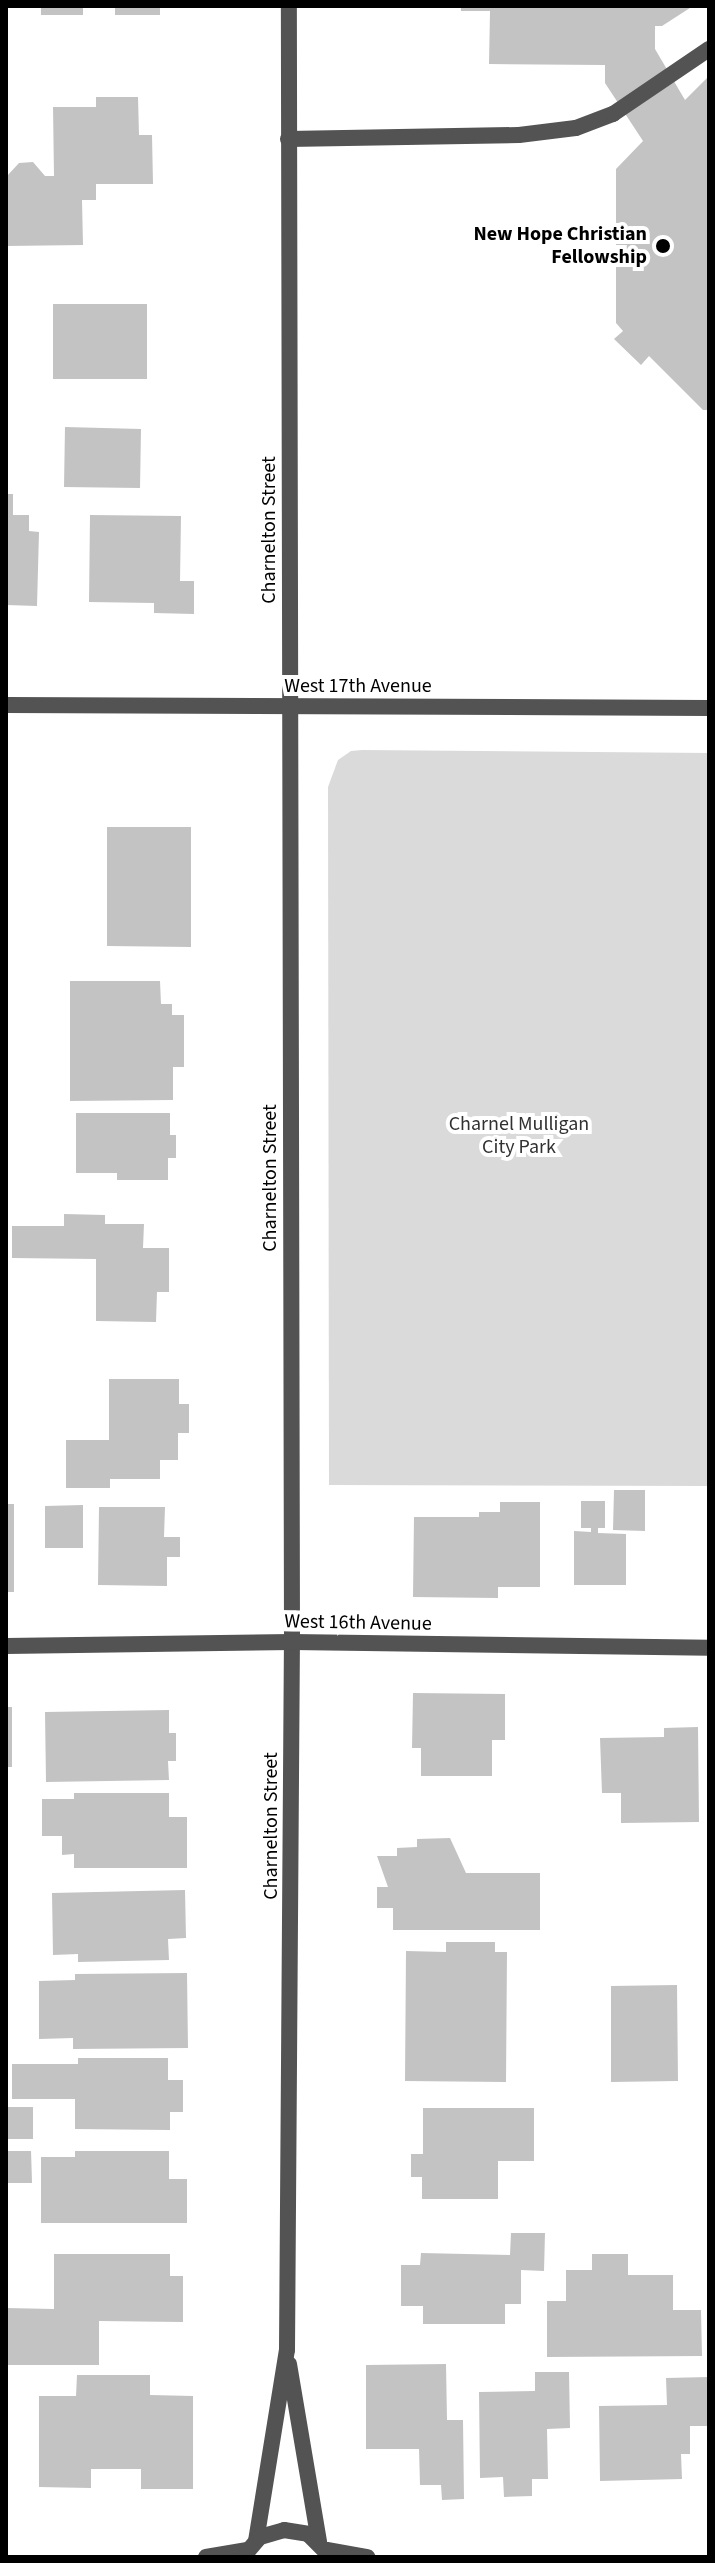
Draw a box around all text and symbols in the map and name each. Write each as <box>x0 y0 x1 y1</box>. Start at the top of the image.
place label: New Hope Christian Fellowship <box>473 222 647 269</box>
marker: New Hope Christian Fellowship <box>654 237 672 255</box>
street label: Charnelton Street <box>257 456 281 604</box>
street label: West 17th Avenue <box>284 674 432 698</box>
street label: Charnelton Street <box>258 1104 282 1252</box>
park label: Charnel Mulligan City Park <box>449 1113 589 1160</box>
street label: West 16th Avenue <box>284 1610 432 1636</box>
street label: Charnelton Street <box>259 1752 283 1900</box>

